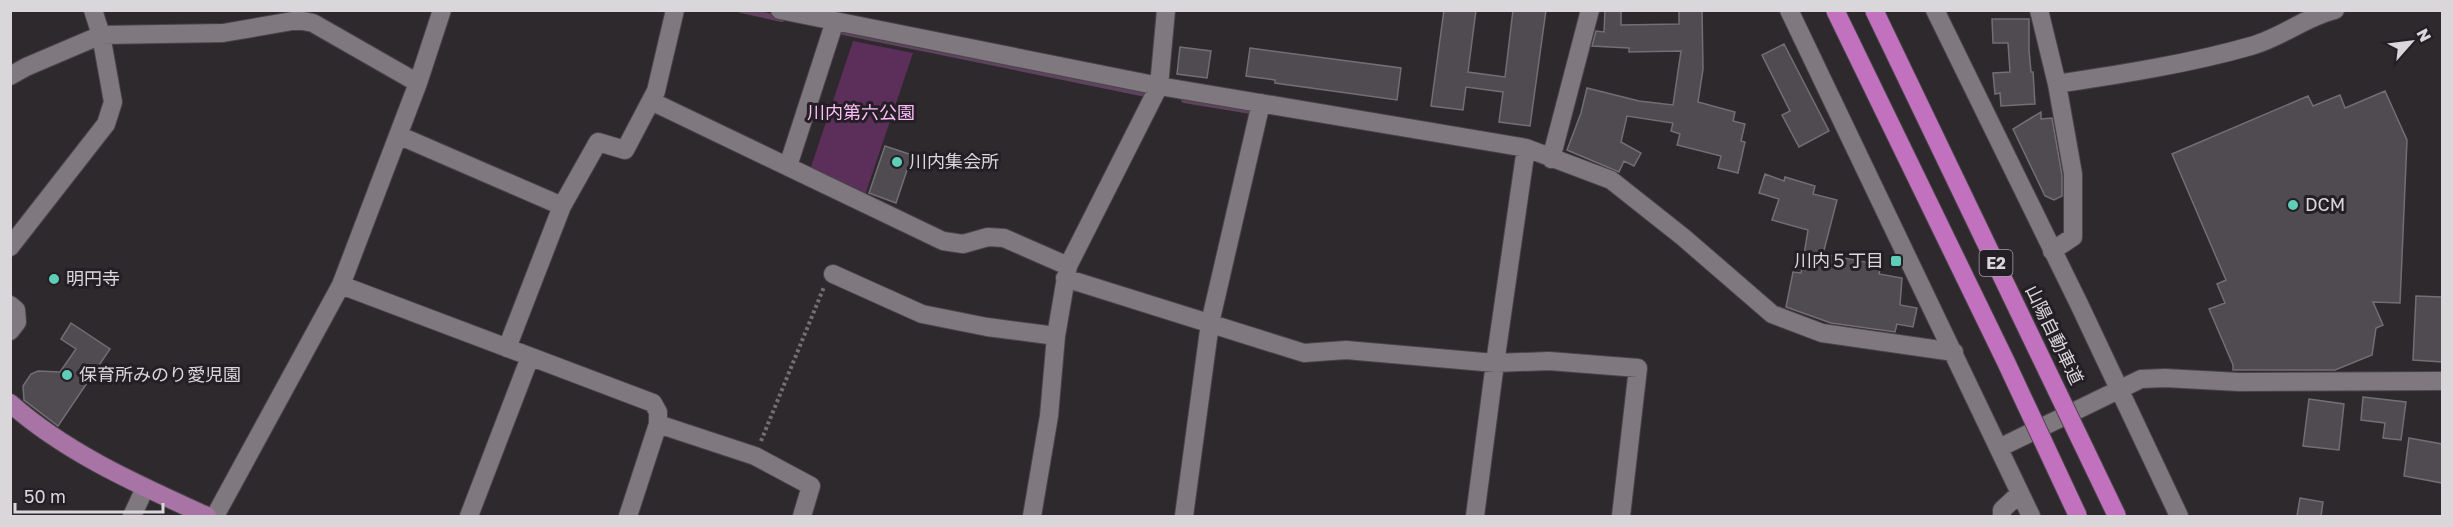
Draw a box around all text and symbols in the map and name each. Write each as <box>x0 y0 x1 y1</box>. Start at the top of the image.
north arrow <box>2381 12 2441 72</box>
text: N <box>2413 25 2436 45</box>
park label: 川内第六公園 <box>807 101 915 123</box>
place label: 川内集会所 <box>909 150 999 172</box>
marker: 川内集会所 <box>890 155 904 169</box>
place label: DCM <box>2305 193 2345 215</box>
marker: DCM <box>2286 198 2300 212</box>
place label: 川内５丁目 <box>1794 249 1884 271</box>
road number: E2 <box>1980 250 2012 276</box>
marker: 川内５丁目 <box>1889 254 1903 268</box>
place label: 明円寺 <box>66 267 120 289</box>
marker: 明円寺 <box>47 272 61 286</box>
street label: 山陽自動車道 <box>2021 281 2088 388</box>
place label: 保育所みのり愛児園 <box>79 363 241 385</box>
marker: 保育所みのり愛児園 <box>60 368 74 382</box>
scale bar <box>15 476 164 514</box>
text: 50 m <box>24 485 66 507</box>

